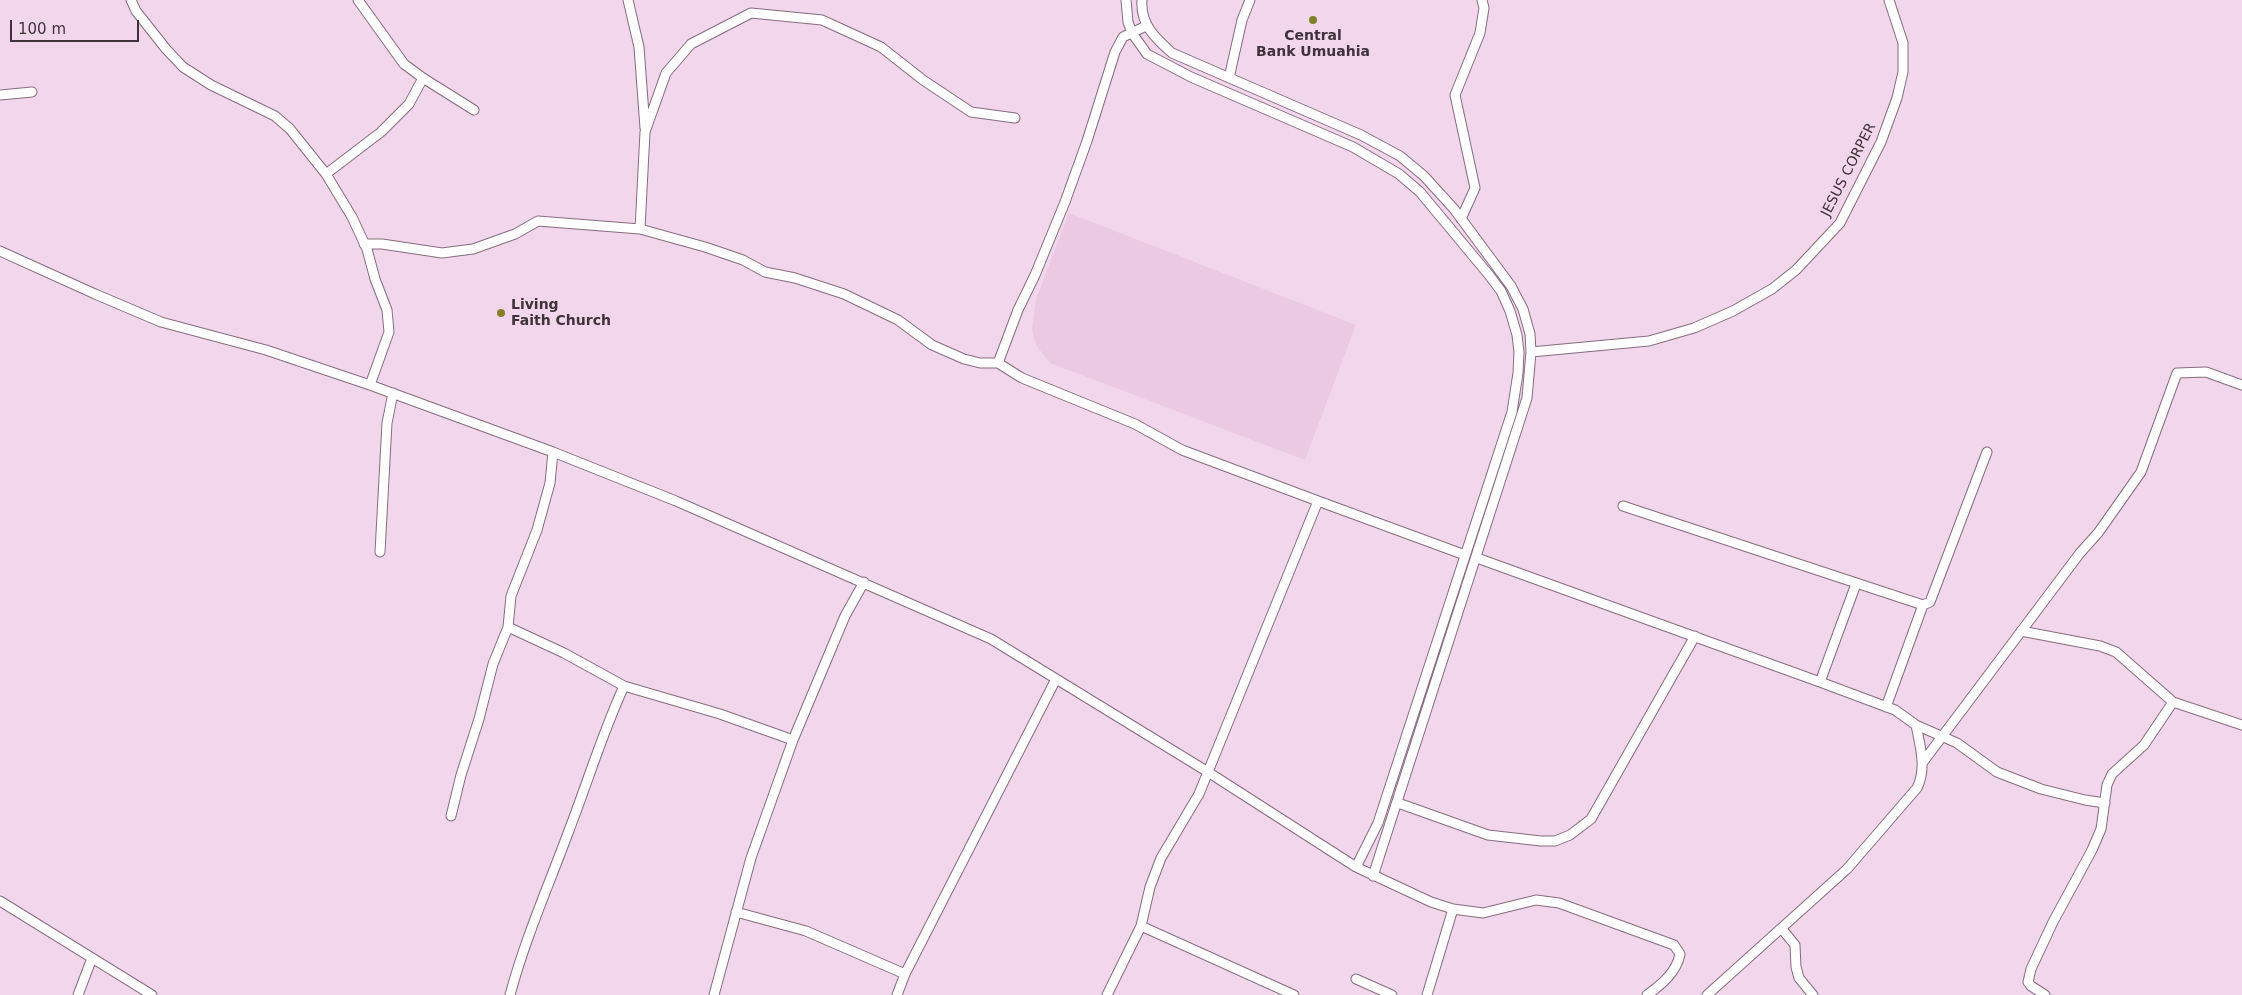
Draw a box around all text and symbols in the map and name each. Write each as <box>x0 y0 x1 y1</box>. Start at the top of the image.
scale bar <box>12 10 141 42</box>
marker: Central Bank Umuahia <box>1307 14 1319 26</box>
text: 100 m <box>18 20 66 38</box>
place label: Central Bank Umuahia <box>1256 28 1370 60</box>
street label: JESUS CORPER <box>1818 120 1880 220</box>
place label: Living Faith Church <box>511 297 611 330</box>
marker: Living Faith Church <box>495 307 507 319</box>

